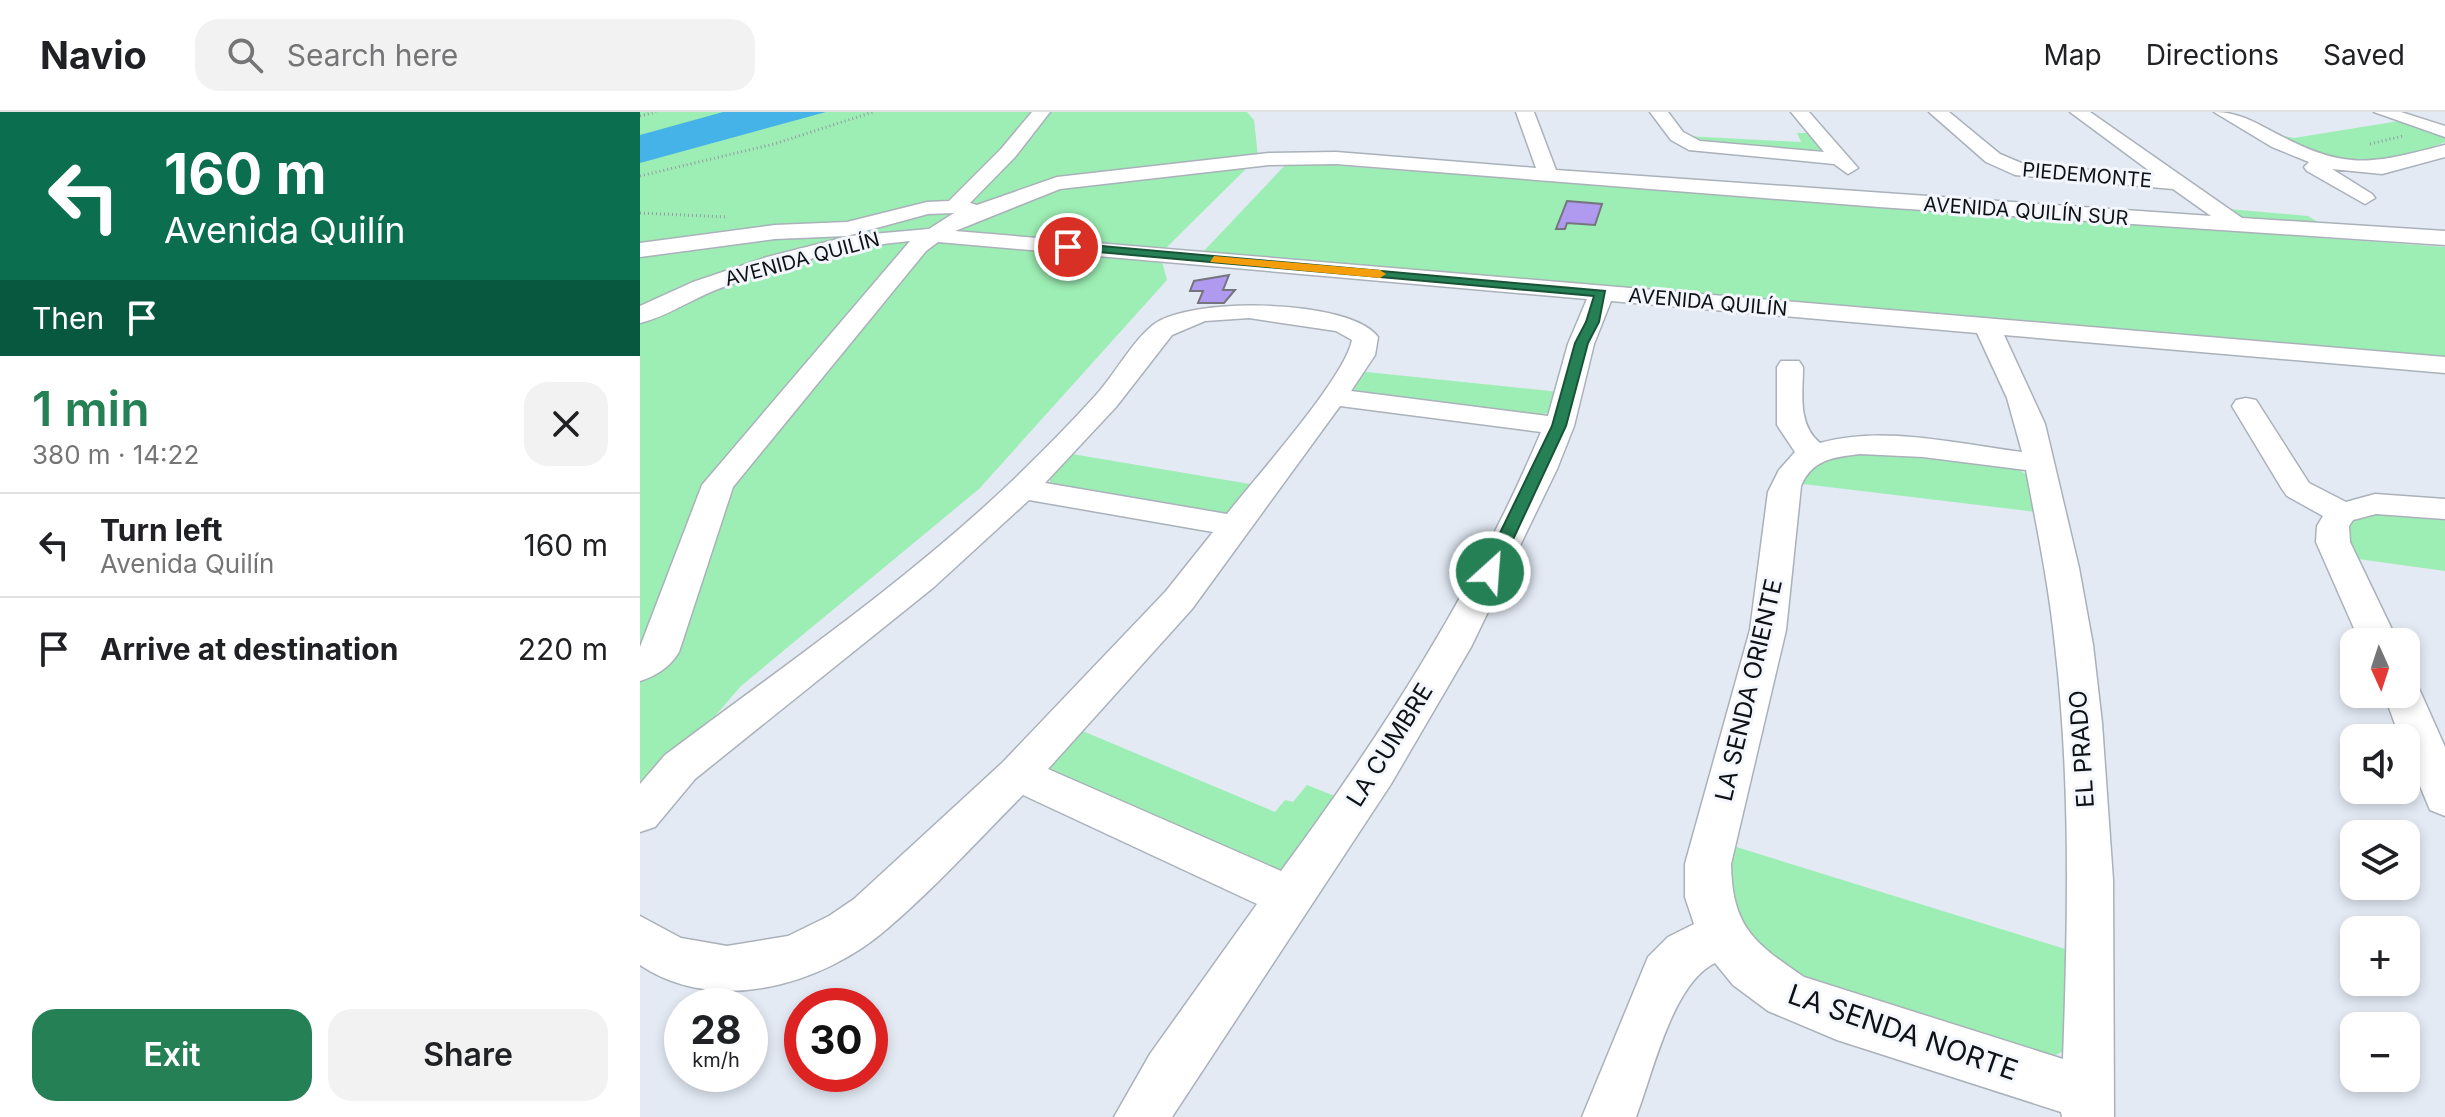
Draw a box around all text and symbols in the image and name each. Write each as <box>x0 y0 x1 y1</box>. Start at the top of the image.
search box <box>195 19 755 91</box>
text: Navio <box>40 32 147 78</box>
icon: search <box>223 33 267 77</box>
text: Search here <box>287 37 458 73</box>
text: Map <box>2043 38 2102 72</box>
text: Directions <box>2146 38 2279 72</box>
text: Saved <box>2323 38 2405 72</box>
text: 160 m <box>164 140 327 208</box>
icon: left <box>32 144 136 248</box>
street label: PIEDEMONTE <box>2021 157 2153 193</box>
street label: AVENIDA QUILÍN SUR <box>1923 191 2129 230</box>
text: Avenida Quilín <box>164 208 406 252</box>
pin <box>1034 213 1102 281</box>
icon: arrive <box>1046 225 1090 269</box>
street label: AVENIDA QUILÍN <box>722 226 882 291</box>
street label: AVENIDA QUILÍN <box>1628 282 1788 321</box>
icon: arrive <box>120 296 164 340</box>
text: Then <box>32 300 104 336</box>
text: 1 min <box>32 379 150 438</box>
button: close <box>524 382 608 466</box>
text: 380 m · 14:22 <box>32 439 199 470</box>
text: Turn left <box>100 512 222 548</box>
icon: left <box>32 523 76 567</box>
text: 160 m <box>524 527 608 563</box>
position arrow <box>1448 530 1532 614</box>
text: Avenida Quilín <box>100 548 274 579</box>
street label: LA SENDA ORIENTE <box>1709 576 1788 804</box>
icon: arrive <box>32 627 76 671</box>
north arrow <box>2340 628 2420 708</box>
map controls <box>2340 628 2420 1092</box>
text: Arrive at destination <box>100 631 398 667</box>
text: 220 m <box>518 631 608 667</box>
street label: LA CUMBRE <box>1340 678 1439 812</box>
street label: EL PRADO <box>2063 689 2100 809</box>
button: sound <box>2340 724 2420 804</box>
button: layers <box>2340 820 2420 900</box>
button: + <box>2340 916 2420 996</box>
street label: LA SENDA NORTE <box>1784 977 2022 1087</box>
speed limit sign: 30 <box>784 988 888 1092</box>
text: 28 <box>690 1005 742 1054</box>
button: Exit <box>32 1009 312 1101</box>
button: Share <box>328 1009 608 1101</box>
button: − <box>2340 1012 2420 1092</box>
text: km/h <box>692 1048 740 1072</box>

